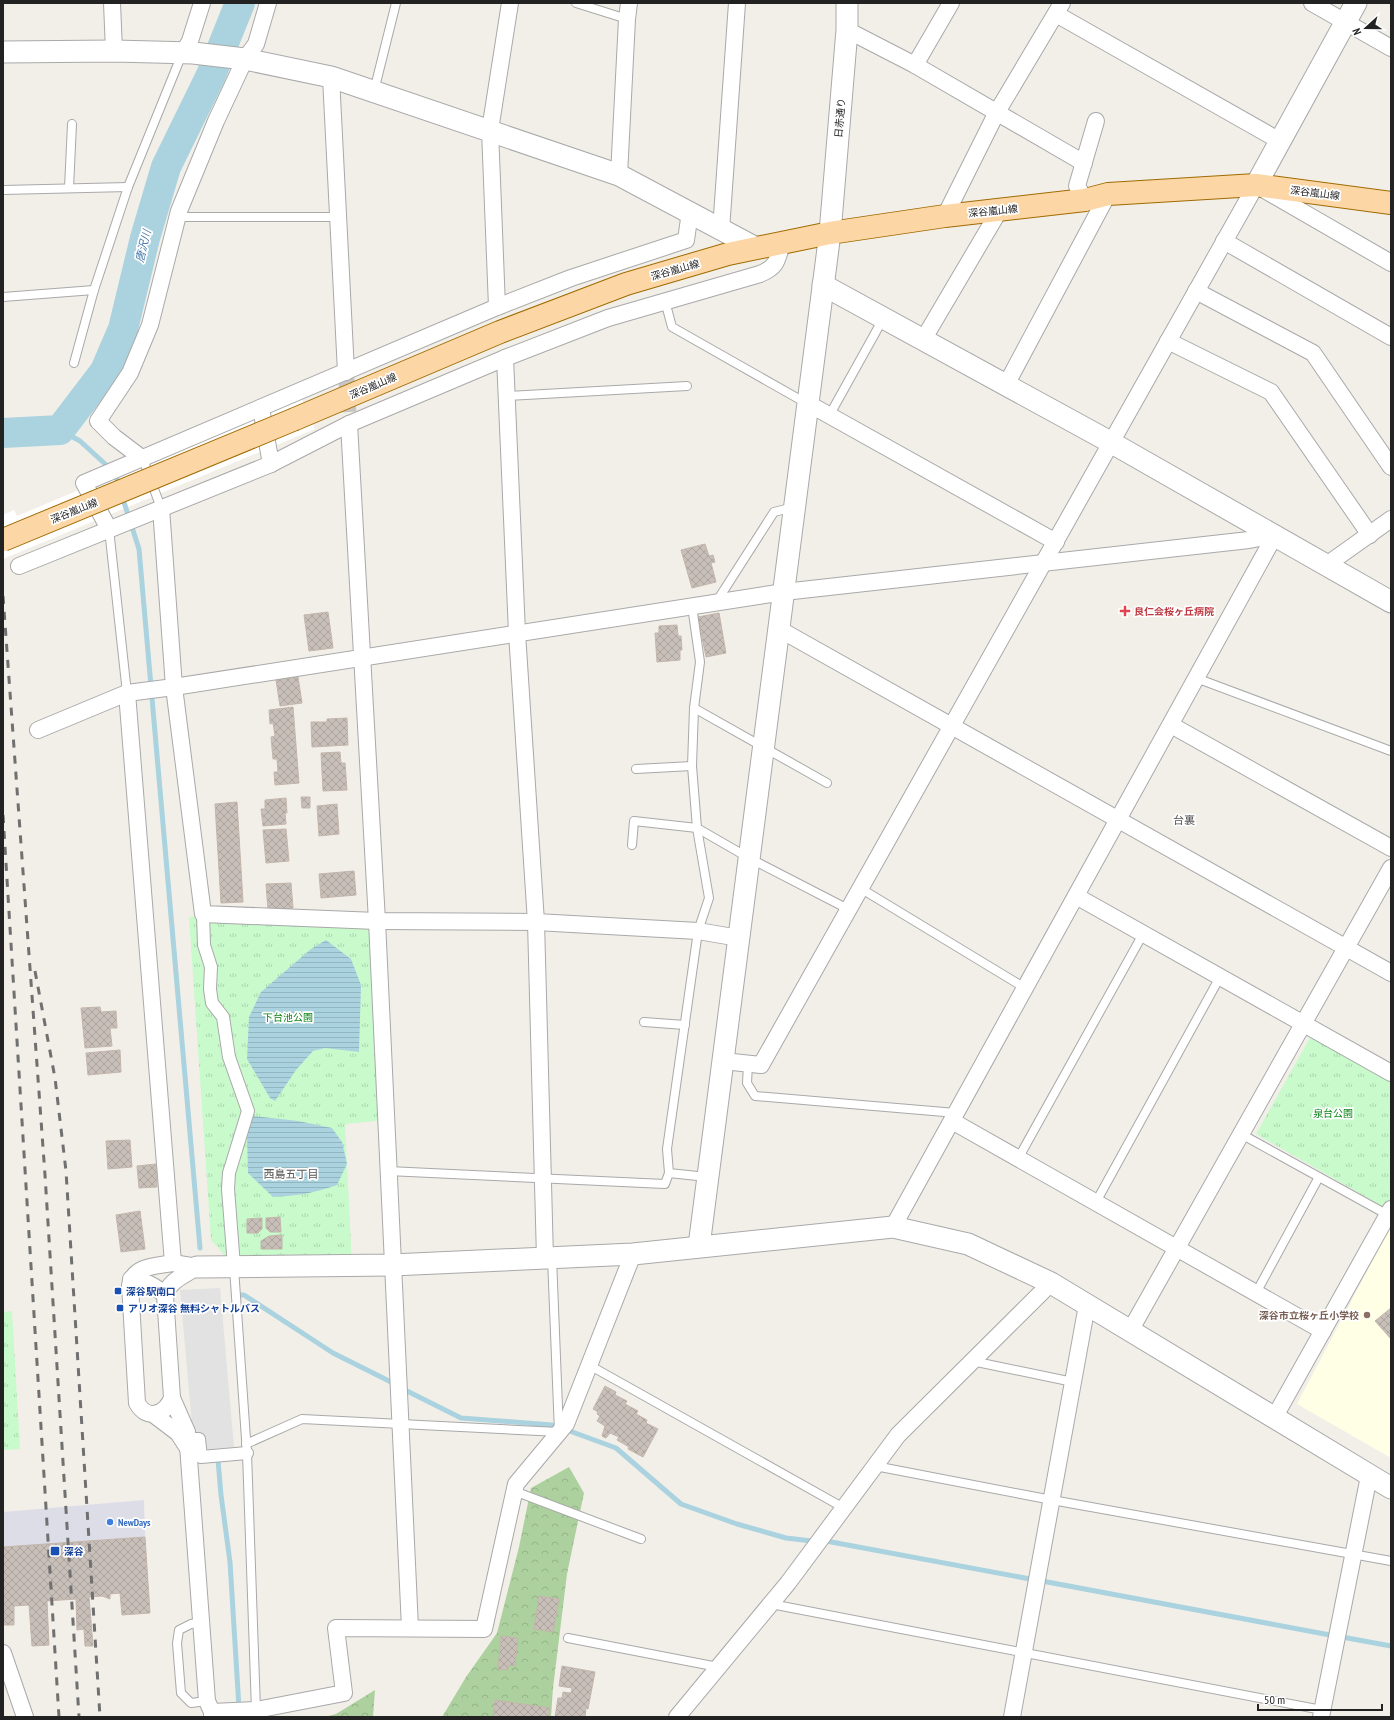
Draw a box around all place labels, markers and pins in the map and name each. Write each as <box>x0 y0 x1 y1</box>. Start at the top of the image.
marker: 良仁会桜ヶ丘病院 <box>1119 605 1131 617</box>
place label: 良仁会桜ヶ丘病院 <box>1134 605 1214 618</box>
place label: 深谷駅南口 <box>126 1285 176 1298</box>
marker: 深谷駅南口 <box>113 1286 123 1296</box>
place label: アリオ深谷 無料シャトルバス <box>128 1302 260 1315</box>
marker: アリオ深谷 無料シャトルバス <box>115 1303 125 1313</box>
place label: 深谷市立桜ヶ丘小学校 <box>1259 1309 1359 1322</box>
marker: 深谷市立桜ヶ丘小学校 <box>1362 1310 1372 1320</box>
place label: NewDays <box>118 1516 151 1529</box>
marker: NewDays <box>105 1517 115 1527</box>
marker: 深谷 <box>49 1545 61 1557</box>
place label: 深谷 <box>64 1545 84 1558</box>

